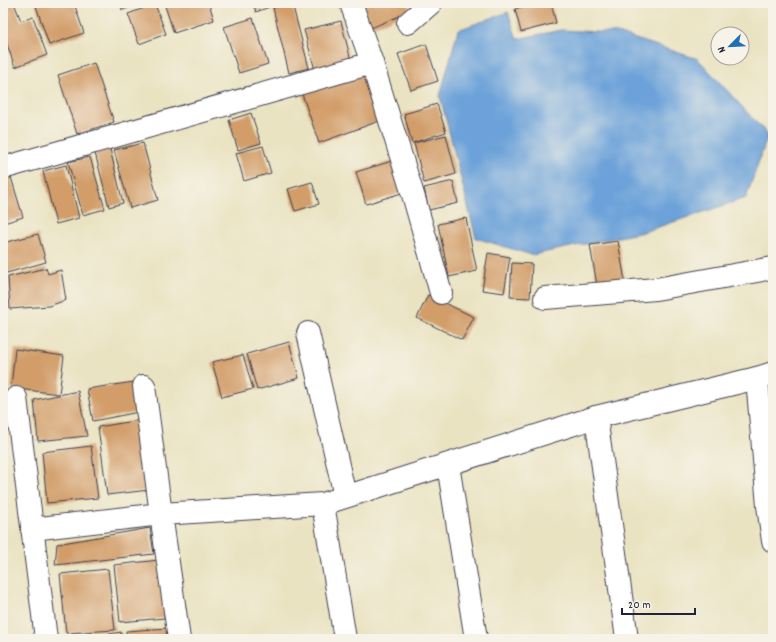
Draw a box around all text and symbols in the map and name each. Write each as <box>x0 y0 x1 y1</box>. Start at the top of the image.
north arrow <box>710 26 750 66</box>
text: N <box>714 43 731 55</box>
scale bar <box>622 590 695 616</box>
text: 20 m <box>628 597 651 614</box>

